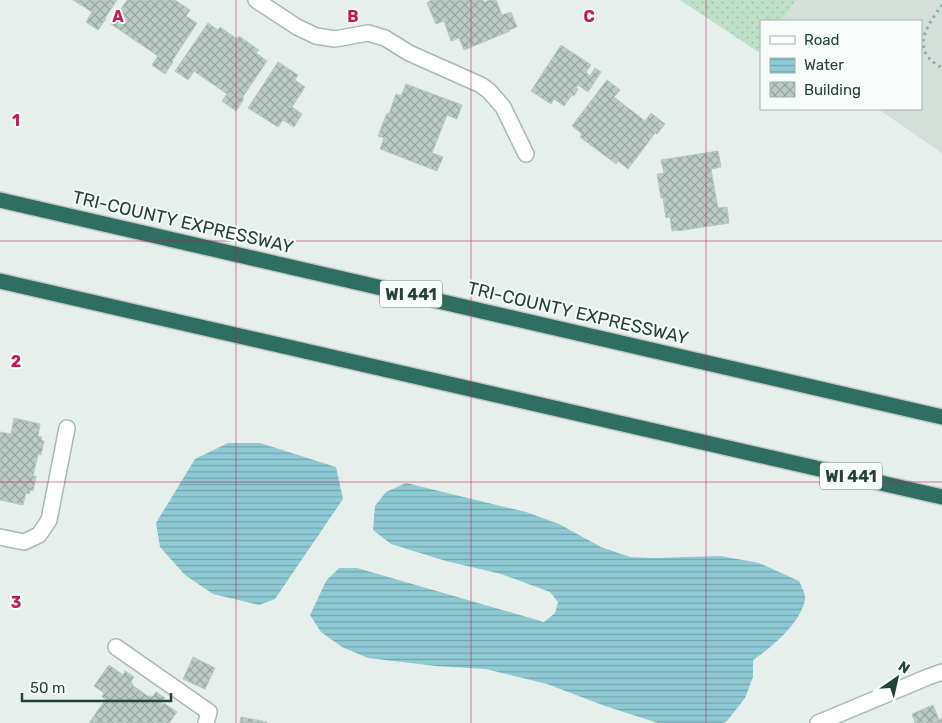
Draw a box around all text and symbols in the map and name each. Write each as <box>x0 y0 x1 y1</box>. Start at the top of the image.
text: A <box>112 7 124 26</box>
text: B <box>347 7 359 26</box>
text: C <box>583 7 595 26</box>
legend <box>760 20 922 110</box>
text: Road <box>804 31 840 49</box>
text: Water <box>804 56 844 74</box>
text: Building <box>804 81 861 99</box>
text: 1 <box>12 111 20 130</box>
street label: TRI-COUNTY EXPRESSWAY <box>70 186 296 258</box>
street label: TRI-COUNTY EXPRESSWAY <box>465 277 691 349</box>
road number: WI 441 <box>380 280 442 308</box>
text: 2 <box>11 352 21 371</box>
road number: WI 441 <box>820 462 882 490</box>
text: 3 <box>11 593 21 612</box>
north arrow <box>872 653 922 703</box>
text: N <box>895 658 913 678</box>
scale bar <box>22 670 171 702</box>
text: 50 m <box>30 679 65 697</box>

